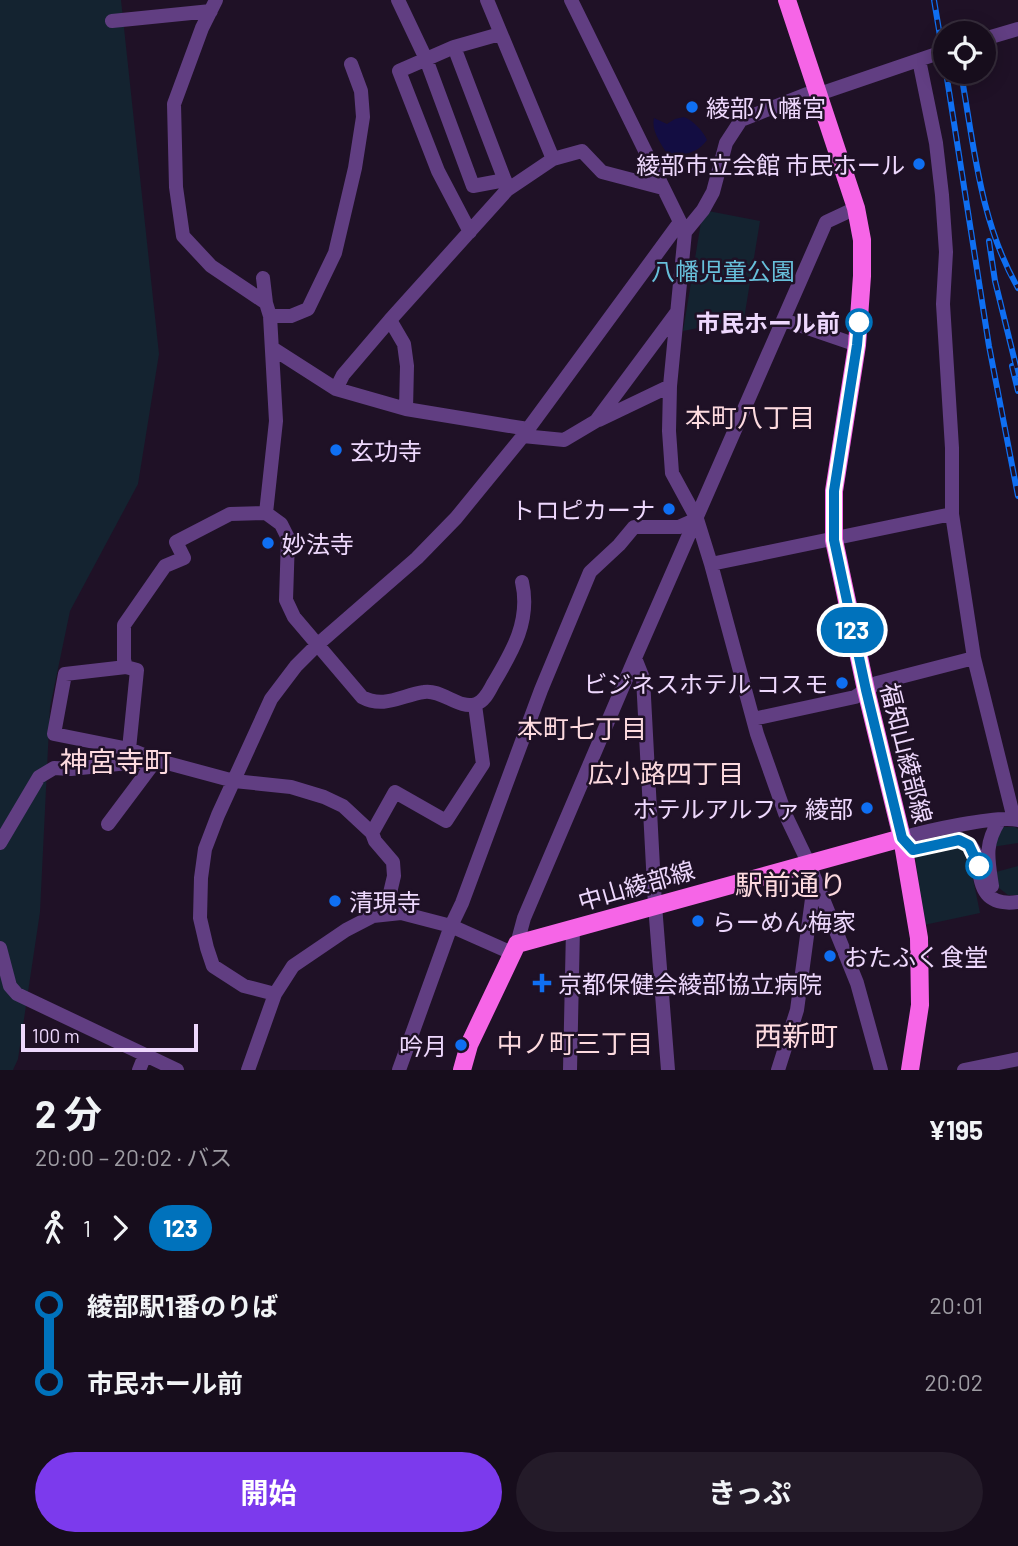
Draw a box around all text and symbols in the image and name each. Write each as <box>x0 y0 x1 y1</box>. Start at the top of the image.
map controls <box>933 21 996 84</box>
button: locate <box>933 21 996 84</box>
place label: 綾部八幡宮 <box>706 93 826 122</box>
marker: 綾部八幡宮 <box>684 99 700 115</box>
place label: 綾部市立会館 市民ホール <box>636 150 905 179</box>
marker: 綾部市立会館 市民ホール <box>911 156 927 172</box>
park label: 八幡児童公園 <box>651 256 795 285</box>
place label: 市民ホール前 <box>696 308 840 337</box>
marker: 市民ホール前 <box>846 309 872 335</box>
district label: 本町八丁目 <box>685 401 815 432</box>
place label: 玄功寺 <box>350 436 422 465</box>
marker: 玄功寺 <box>328 442 344 458</box>
place label: トロピカーナ <box>511 495 655 524</box>
marker: トロピカーナ <box>661 501 677 517</box>
place label: 妙法寺 <box>282 529 354 558</box>
marker: 妙法寺 <box>260 535 276 551</box>
line badge: 123 <box>812 607 892 653</box>
text: 123 <box>835 615 869 644</box>
place label: ビジネスホテル コスモ <box>583 669 828 698</box>
marker: ビジネスホテル コスモ <box>834 675 850 691</box>
street label: 福知山綾部線 <box>876 680 938 826</box>
district label: 本町七丁目 <box>517 712 647 743</box>
district label: 神宮寺町 <box>60 744 172 778</box>
district label: 広小路四丁目 <box>588 757 744 788</box>
place label: ホテルアルファ 綾部 <box>632 794 853 823</box>
marker: ホテルアルファ 綾部 <box>859 800 875 816</box>
unlabelled marker <box>966 853 992 879</box>
street label: 中山綾部線 <box>574 855 698 915</box>
district label: 駅前通り <box>735 867 847 901</box>
place label: 清現寺 <box>349 887 421 916</box>
marker: 清現寺 <box>327 893 343 909</box>
place label: らーめん梅家 <box>712 907 856 936</box>
marker: らーめん梅家 <box>690 913 706 929</box>
place label: おたふく食堂 <box>844 942 988 971</box>
marker: おたふく食堂 <box>822 948 838 964</box>
place label: 京都保健会綾部協立病院 <box>558 969 822 998</box>
marker: 京都保健会綾部協立病院 <box>532 973 552 993</box>
district label: 西新町 <box>754 1018 838 1052</box>
scale bar <box>21 1021 198 1053</box>
text: 100 m <box>32 1024 80 1047</box>
district label: 中ノ町三丁目 <box>497 1027 653 1058</box>
place label: 吟月 <box>399 1031 447 1060</box>
marker: 吟月 <box>453 1037 469 1053</box>
text: 2 分 <box>35 1090 102 1136</box>
text: ¥195 <box>928 1114 983 1145</box>
text: 20:00 – 20:02 · バス <box>35 1143 232 1171</box>
icon: walk <box>35 1209 73 1247</box>
icon: forward <box>101 1209 139 1247</box>
text: 123 <box>163 1213 198 1242</box>
text: 1 <box>83 1214 91 1242</box>
text: 綾部駅1番のりば <box>87 1290 278 1321</box>
text: 20:01 <box>929 1291 983 1319</box>
text: 市民ホール前 <box>87 1367 243 1398</box>
text: 20:02 <box>925 1368 983 1396</box>
button: 開始 <box>35 1452 502 1532</box>
button: きっぷ <box>516 1452 983 1532</box>

